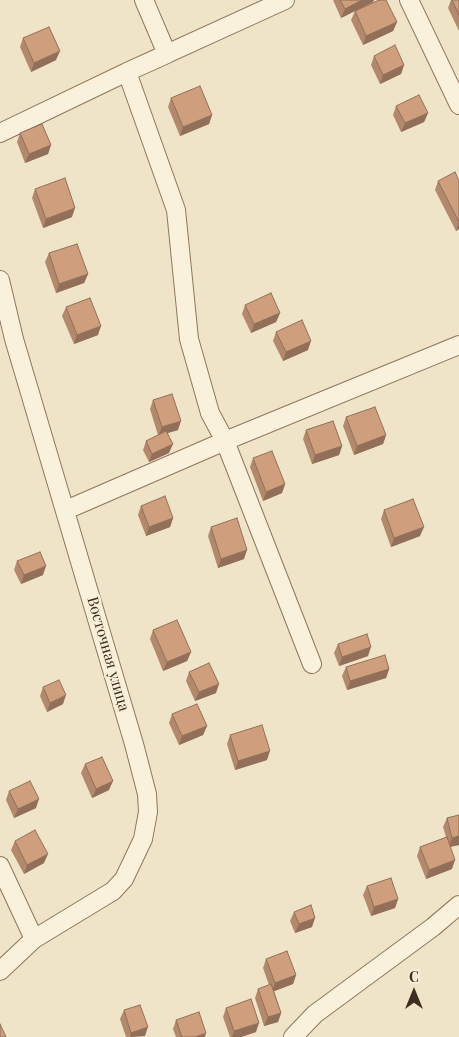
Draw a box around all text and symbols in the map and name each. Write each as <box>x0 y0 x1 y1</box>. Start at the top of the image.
street label: Восточная улица <box>83 595 133 713</box>
north arrow <box>389 967 439 1017</box>
text: С <box>409 967 419 986</box>

